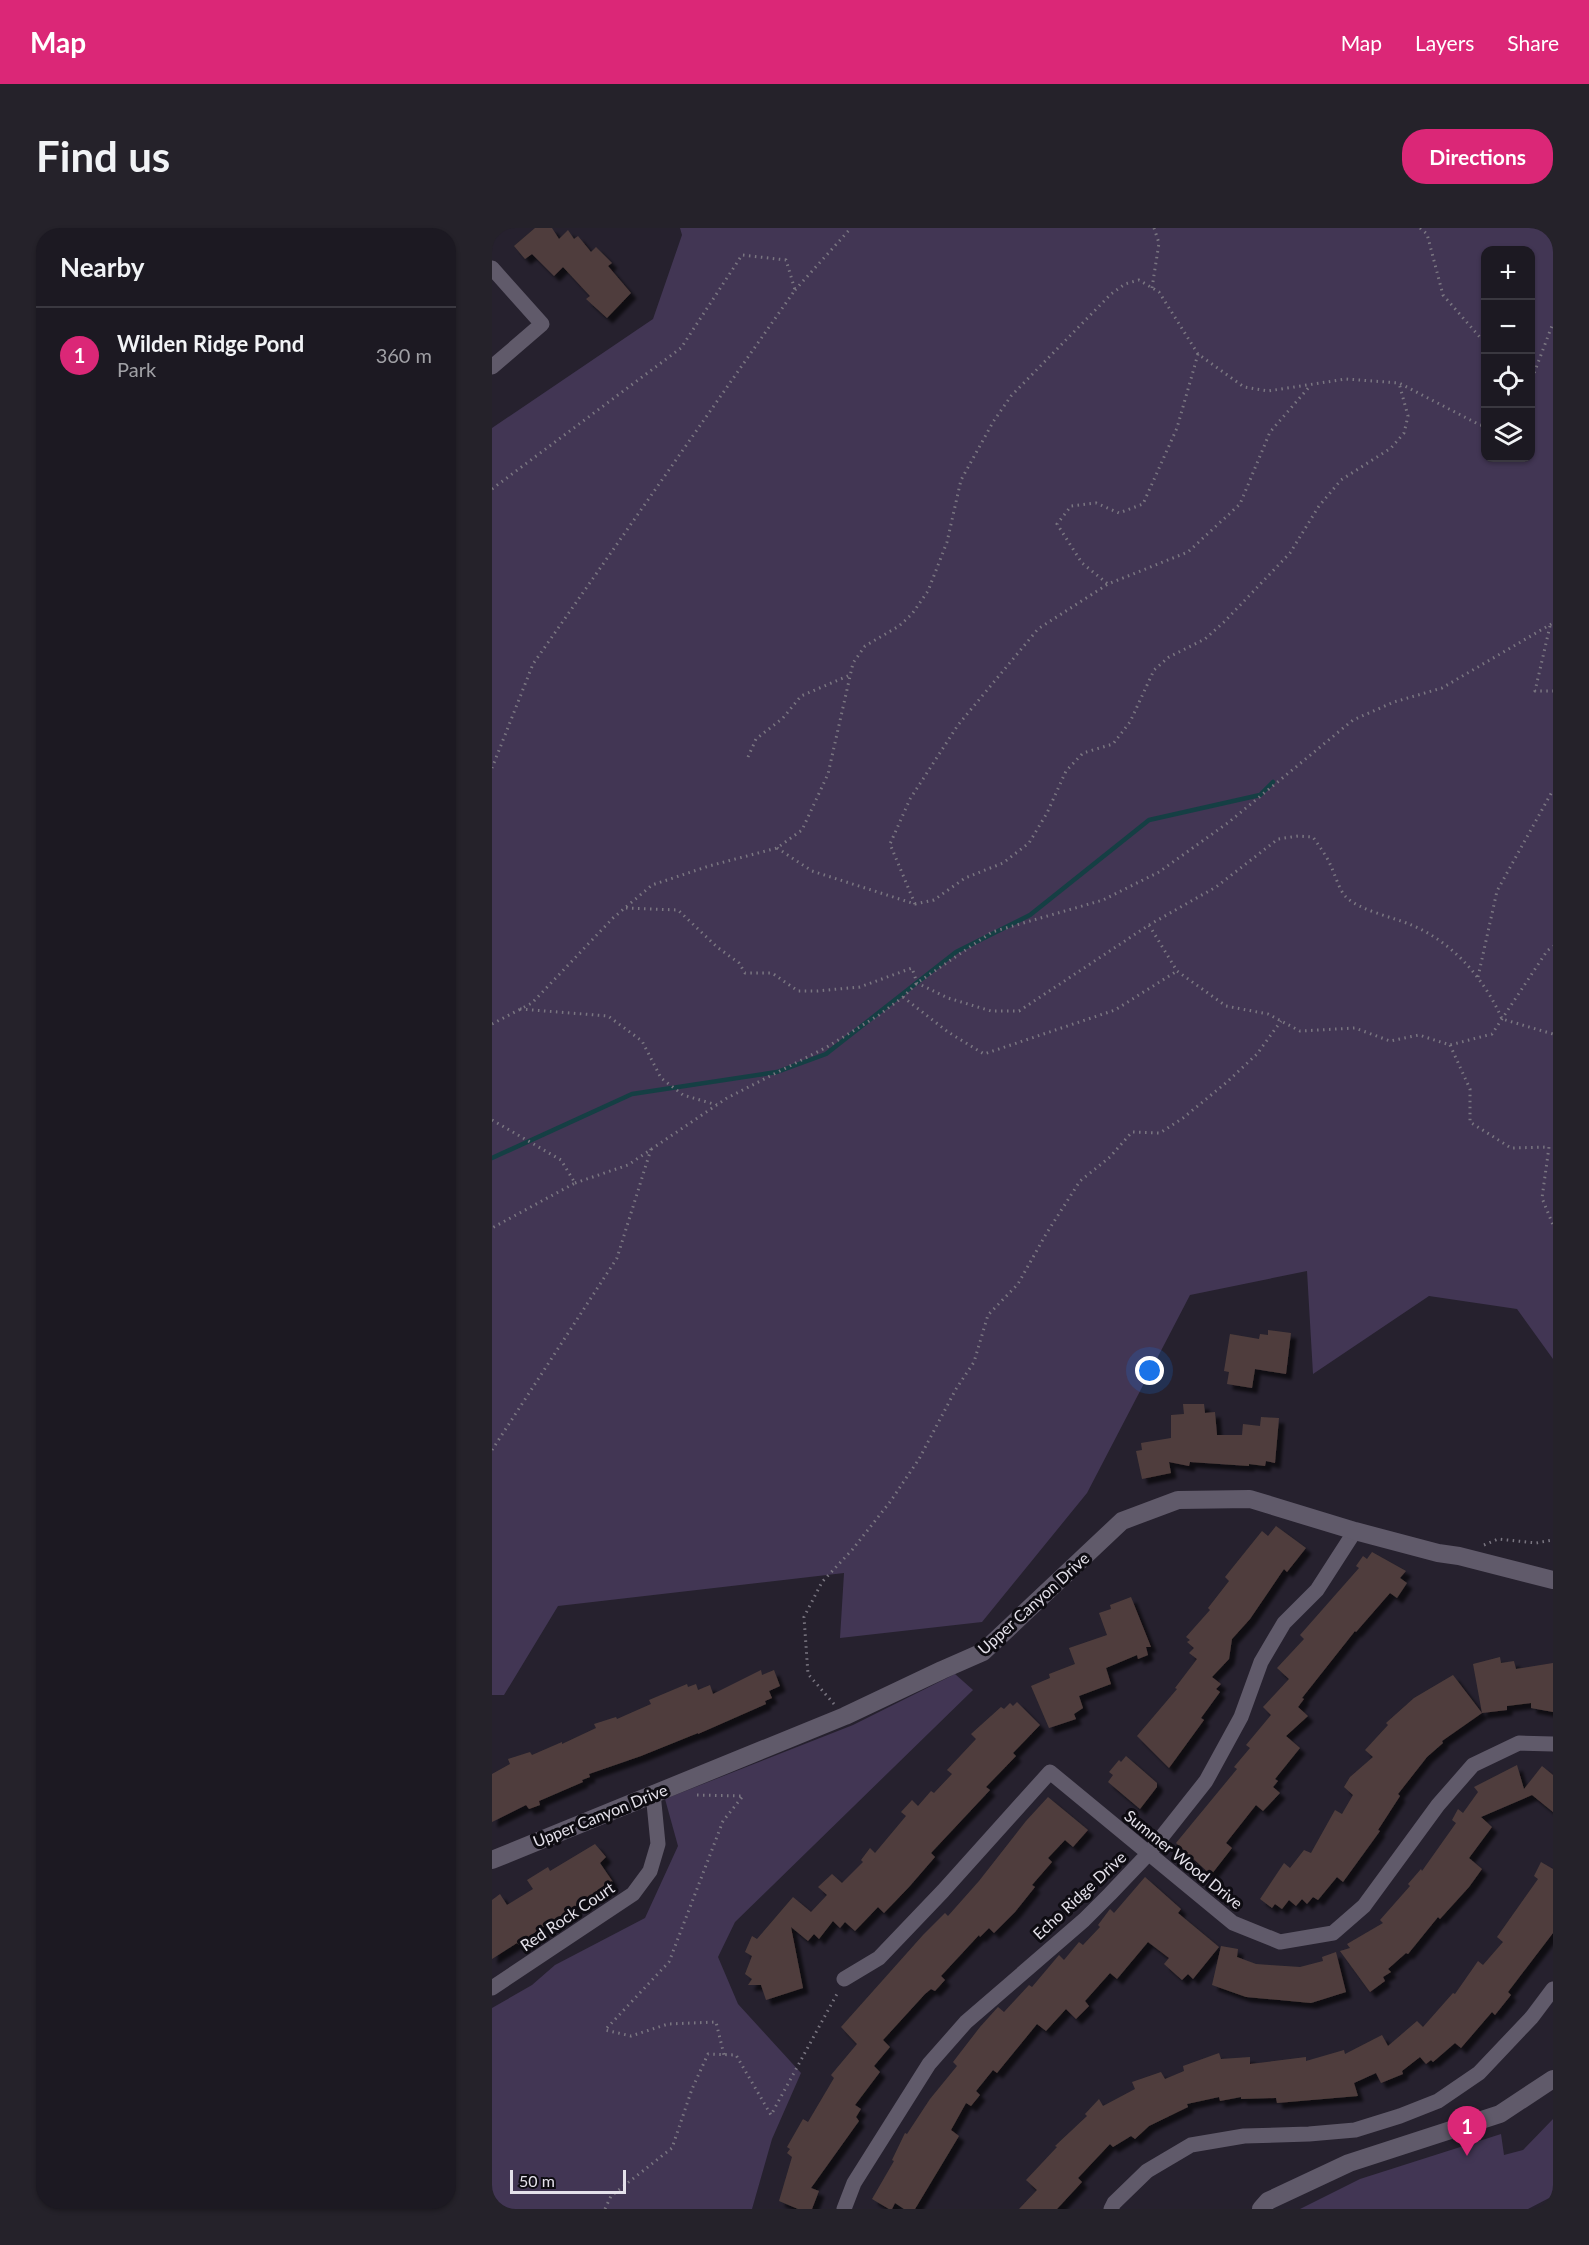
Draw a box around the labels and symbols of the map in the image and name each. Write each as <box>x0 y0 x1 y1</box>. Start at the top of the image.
your location <box>1135 1356 1164 1385</box>
street label: Upper Canyon Drive <box>973 1548 1093 1658</box>
street label: Upper Canyon Drive <box>530 1779 670 1851</box>
street label: Summer Wood Drive <box>1121 1805 1247 1913</box>
street label: Echo Ridge Drive <box>1029 1847 1129 1943</box>
street label: Red Rock Court <box>516 1877 618 1955</box>
pin: 1 <box>1448 2106 1486 2156</box>
scale bar <box>510 2167 626 2194</box>

